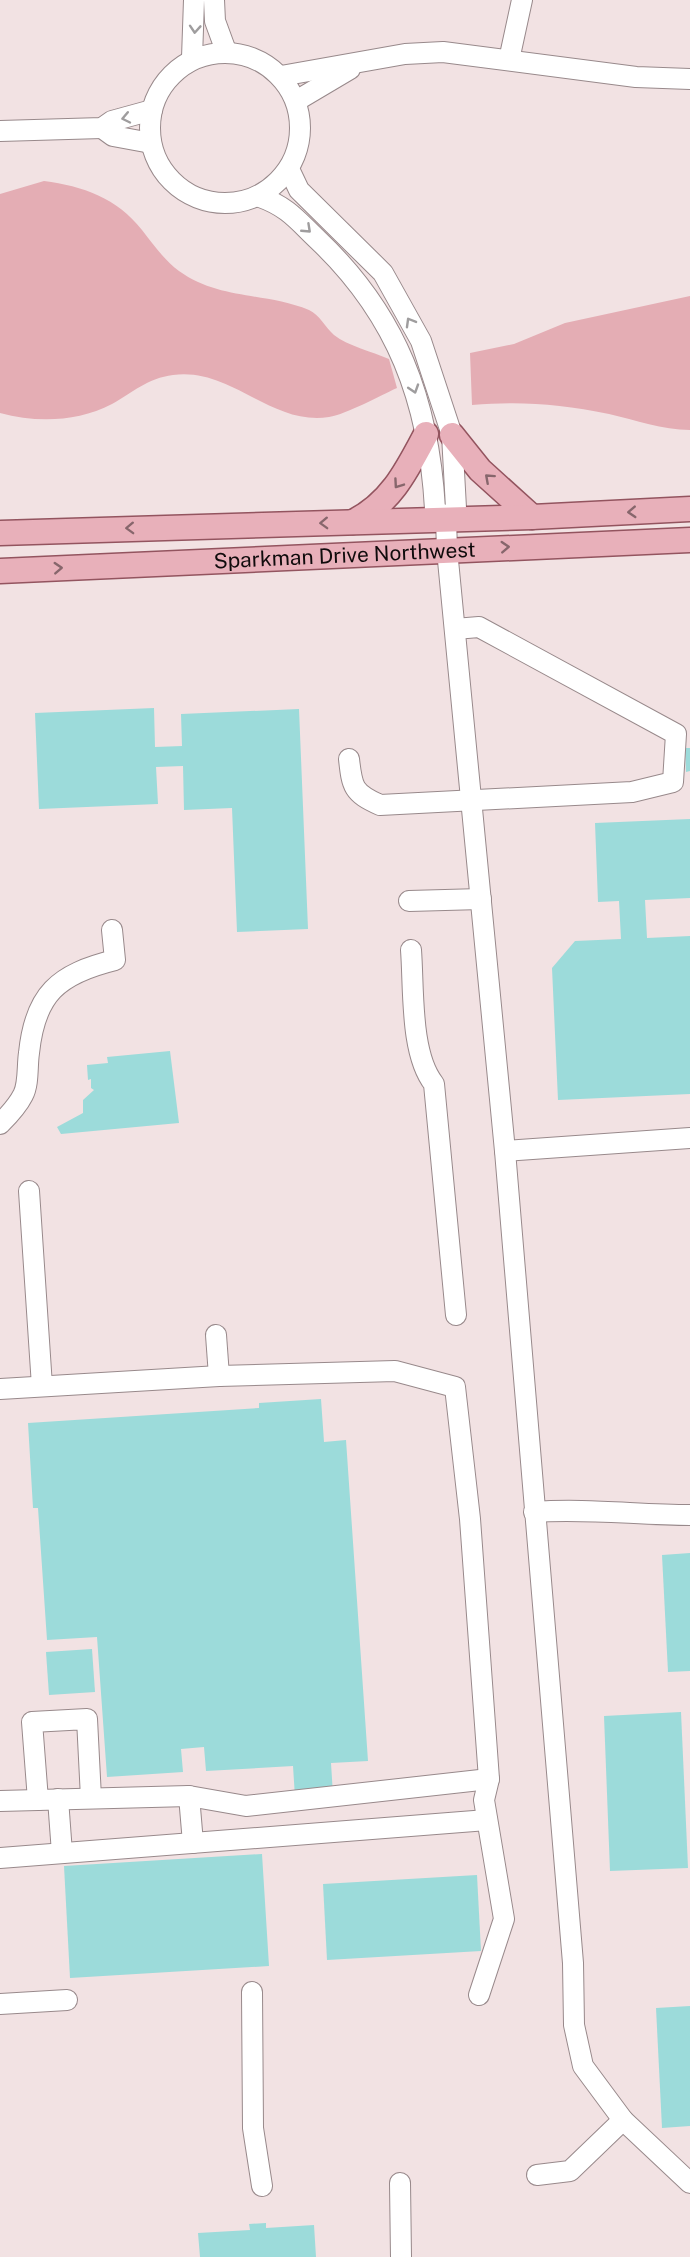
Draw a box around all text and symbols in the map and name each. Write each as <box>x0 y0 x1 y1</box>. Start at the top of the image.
one-way arrow <box>188 24 201 33</box>
one-way arrow <box>122 111 132 124</box>
one-way arrow <box>300 222 311 233</box>
one-way arrow <box>406 317 417 328</box>
one-way arrow <box>407 383 419 394</box>
one-way arrow <box>485 474 496 485</box>
one-way arrow <box>394 478 405 489</box>
one-way arrow <box>627 505 636 518</box>
one-way arrow <box>320 516 329 529</box>
one-way arrow <box>125 522 134 535</box>
street label: Sparkman Drive Northwest <box>213 537 476 573</box>
one-way arrow <box>501 541 510 554</box>
one-way arrow <box>54 561 63 574</box>

